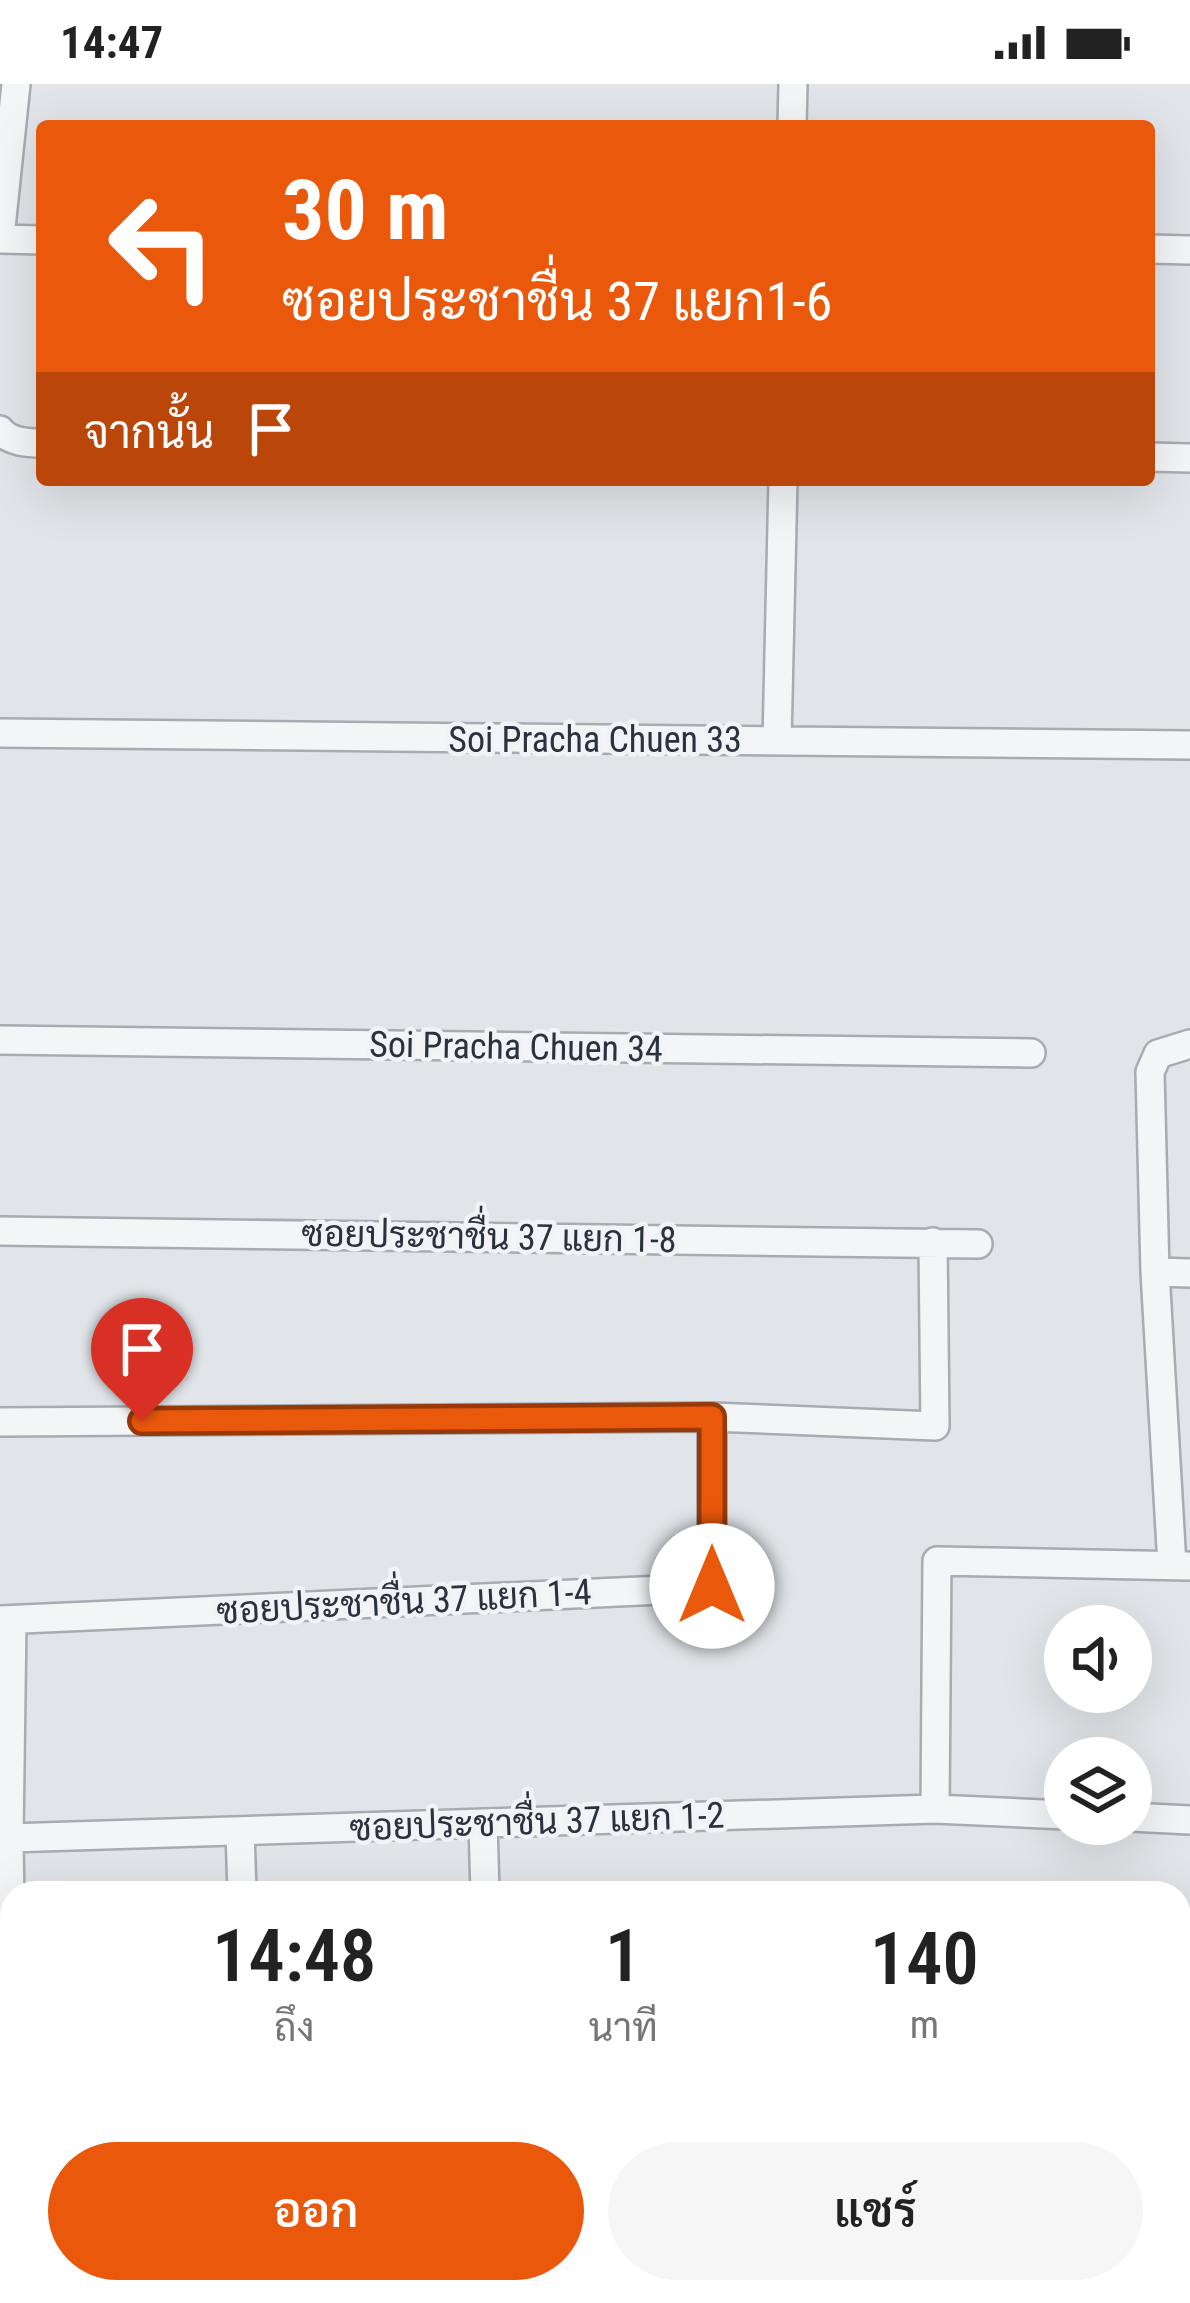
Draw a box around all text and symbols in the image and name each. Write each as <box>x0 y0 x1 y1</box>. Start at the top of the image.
text: 14:47 <box>60 16 163 69</box>
text: 30 m <box>282 161 449 260</box>
icon: left <box>84 168 240 324</box>
text: ซอยประชาชื่น 37 แยก1-6 <box>282 270 832 333</box>
icon: arrive <box>238 396 304 462</box>
text: จากนั้น <box>84 406 214 459</box>
street label: Soi Pracha Chuen 33 <box>448 719 742 761</box>
street label: Soi Pracha Chuen 34 <box>369 1023 663 1071</box>
street label: ซอยประชาชื่น 37 แยก 1-8 <box>301 1203 677 1261</box>
pin <box>91 1298 193 1421</box>
icon: arrive <box>109 1316 175 1382</box>
position arrow <box>649 1523 775 1649</box>
street label: ซอยประชาชื่น 37 แยก 1-4 <box>215 1561 592 1633</box>
map controls <box>1044 1605 1152 1845</box>
button: sound <box>1044 1605 1152 1713</box>
button: layers <box>1044 1737 1152 1845</box>
street label: ซอยประชาชื่น 37 แยก 1-2 <box>348 1784 725 1850</box>
text: 14:48 <box>212 1914 376 1999</box>
text: 1 <box>605 1914 641 1999</box>
text: 140 <box>870 1917 979 2002</box>
text: m <box>910 2002 939 2048</box>
text: ถึง <box>274 2005 314 2051</box>
text: นาที <box>588 2005 658 2051</box>
button: ออก <box>48 2142 584 2280</box>
button: แชร์ <box>608 2142 1143 2280</box>

